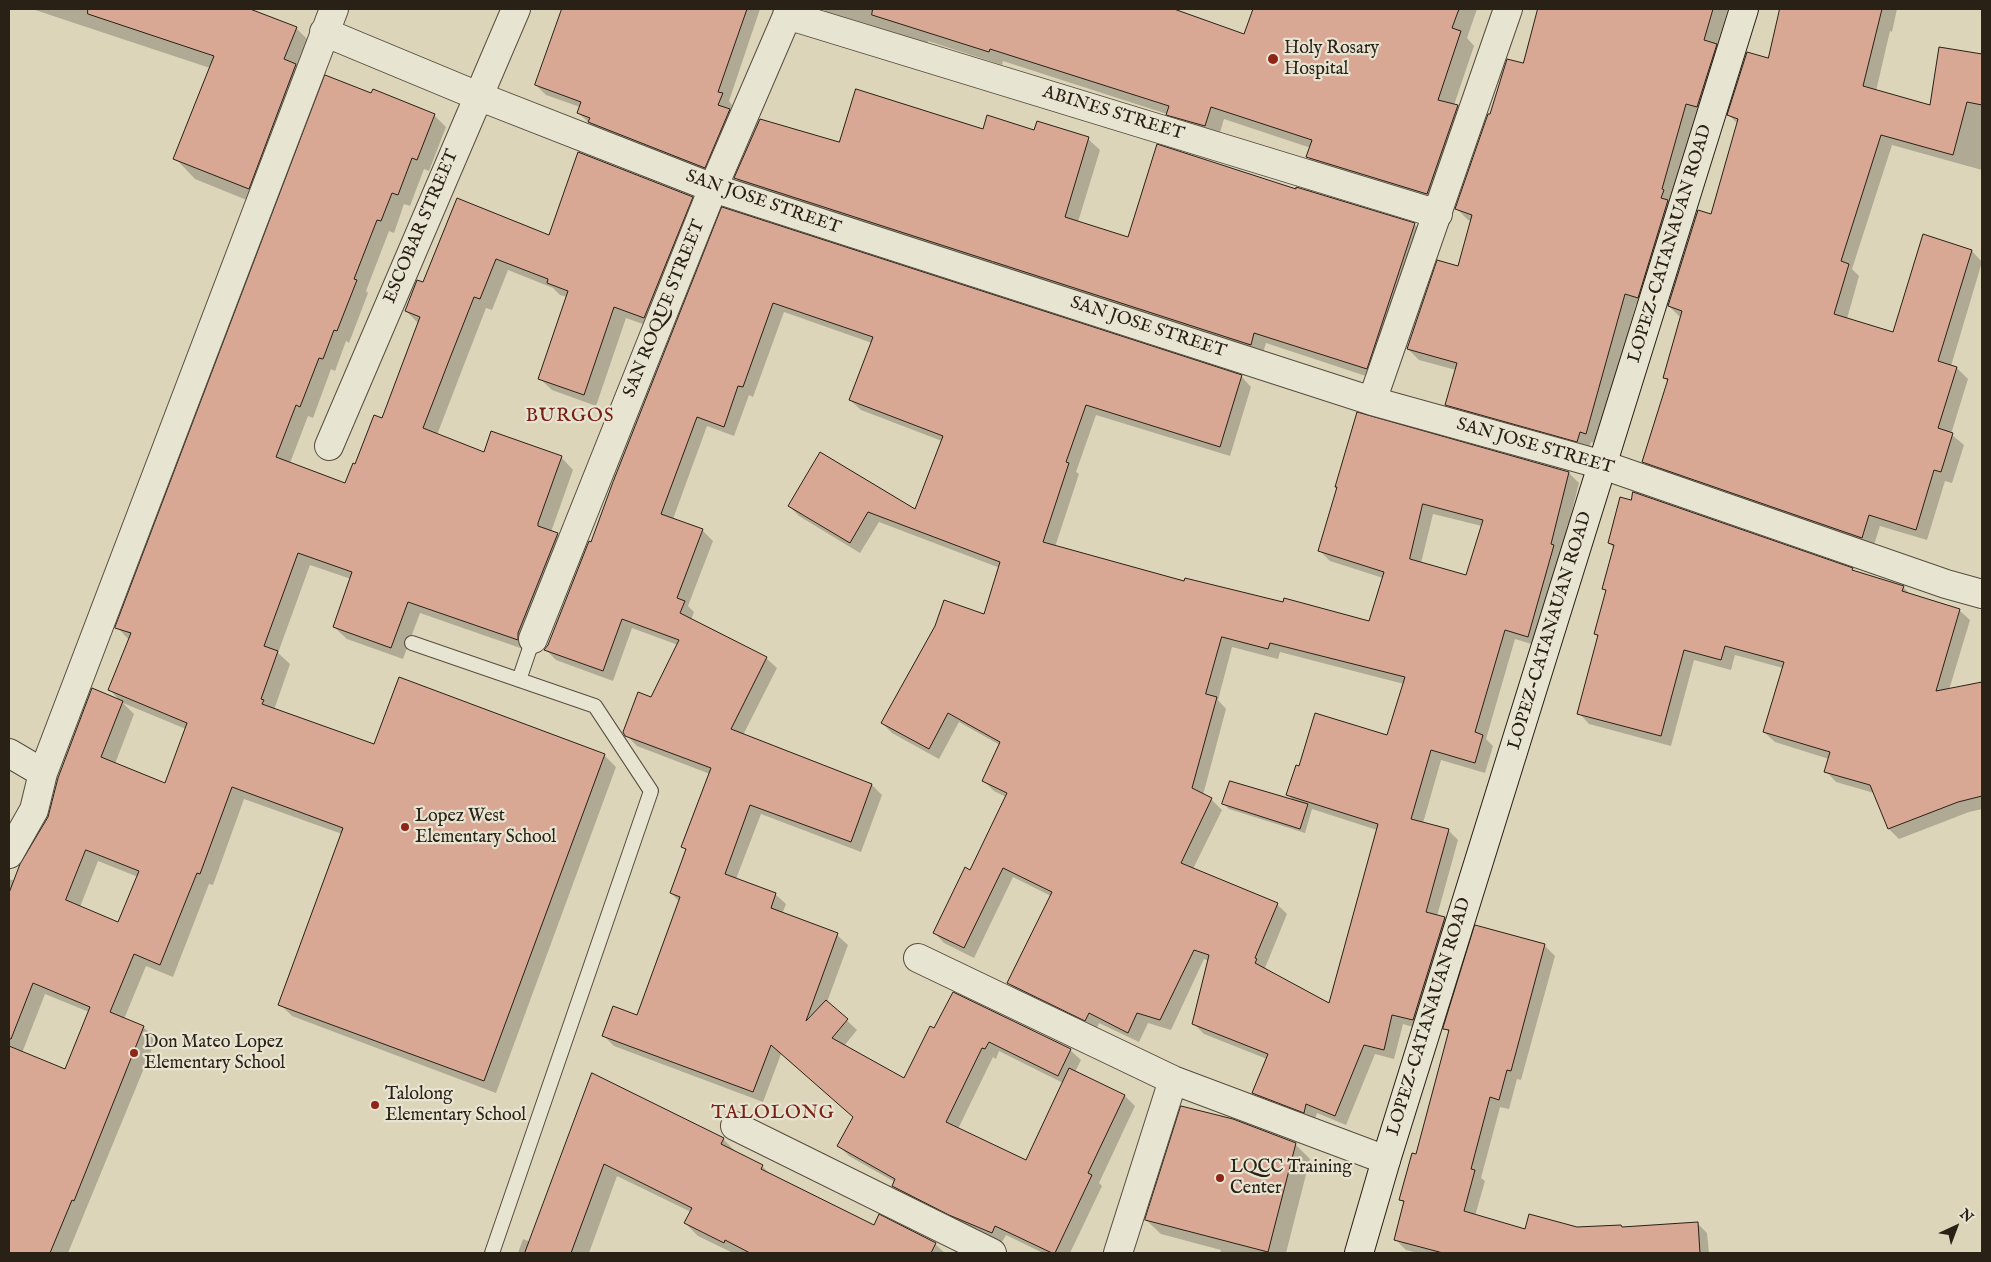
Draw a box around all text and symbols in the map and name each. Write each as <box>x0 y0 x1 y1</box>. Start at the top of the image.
place label: Holy Rosary Hospital <box>1284 38 1379 80</box>
marker: Holy Rosary Hospital <box>1266 52 1280 66</box>
street label: ABINES STREET <box>1040 82 1186 146</box>
street label: LOPEZ-CATANAUAN ROAD <box>1624 122 1718 366</box>
street label: ESCOBAR STREET <box>380 147 464 307</box>
street label: SAN JOSE STREET <box>683 166 843 240</box>
street label: SAN ROQUE STREET <box>620 217 710 401</box>
street label: SAN JOSE STREET <box>1067 293 1229 363</box>
district label: BURGOS <box>525 406 615 428</box>
street label: SAN JOSE STREET <box>1454 414 1616 480</box>
street label: LOPEZ-CATANAUAN ROAD <box>1504 509 1598 753</box>
place label: Lopez West Elementary School <box>415 806 556 849</box>
marker: Lopez West Elementary School <box>399 821 411 833</box>
street label: LOPEZ-CATANAUAN ROAD <box>1383 895 1477 1139</box>
place label: Don Mateo Lopez Elementary School <box>144 1032 285 1074</box>
marker: Don Mateo Lopez Elementary School <box>128 1047 140 1059</box>
place label: Talolong Elementary School <box>385 1084 526 1126</box>
marker: Talolong Elementary School <box>369 1099 381 1111</box>
district label: TALOLONG <box>710 1103 836 1125</box>
place label: LQCC Training Center <box>1230 1157 1352 1200</box>
marker: LQCC Training Center <box>1214 1172 1226 1184</box>
north arrow <box>1931 1202 1981 1252</box>
text: N <box>1956 1205 1977 1227</box>

